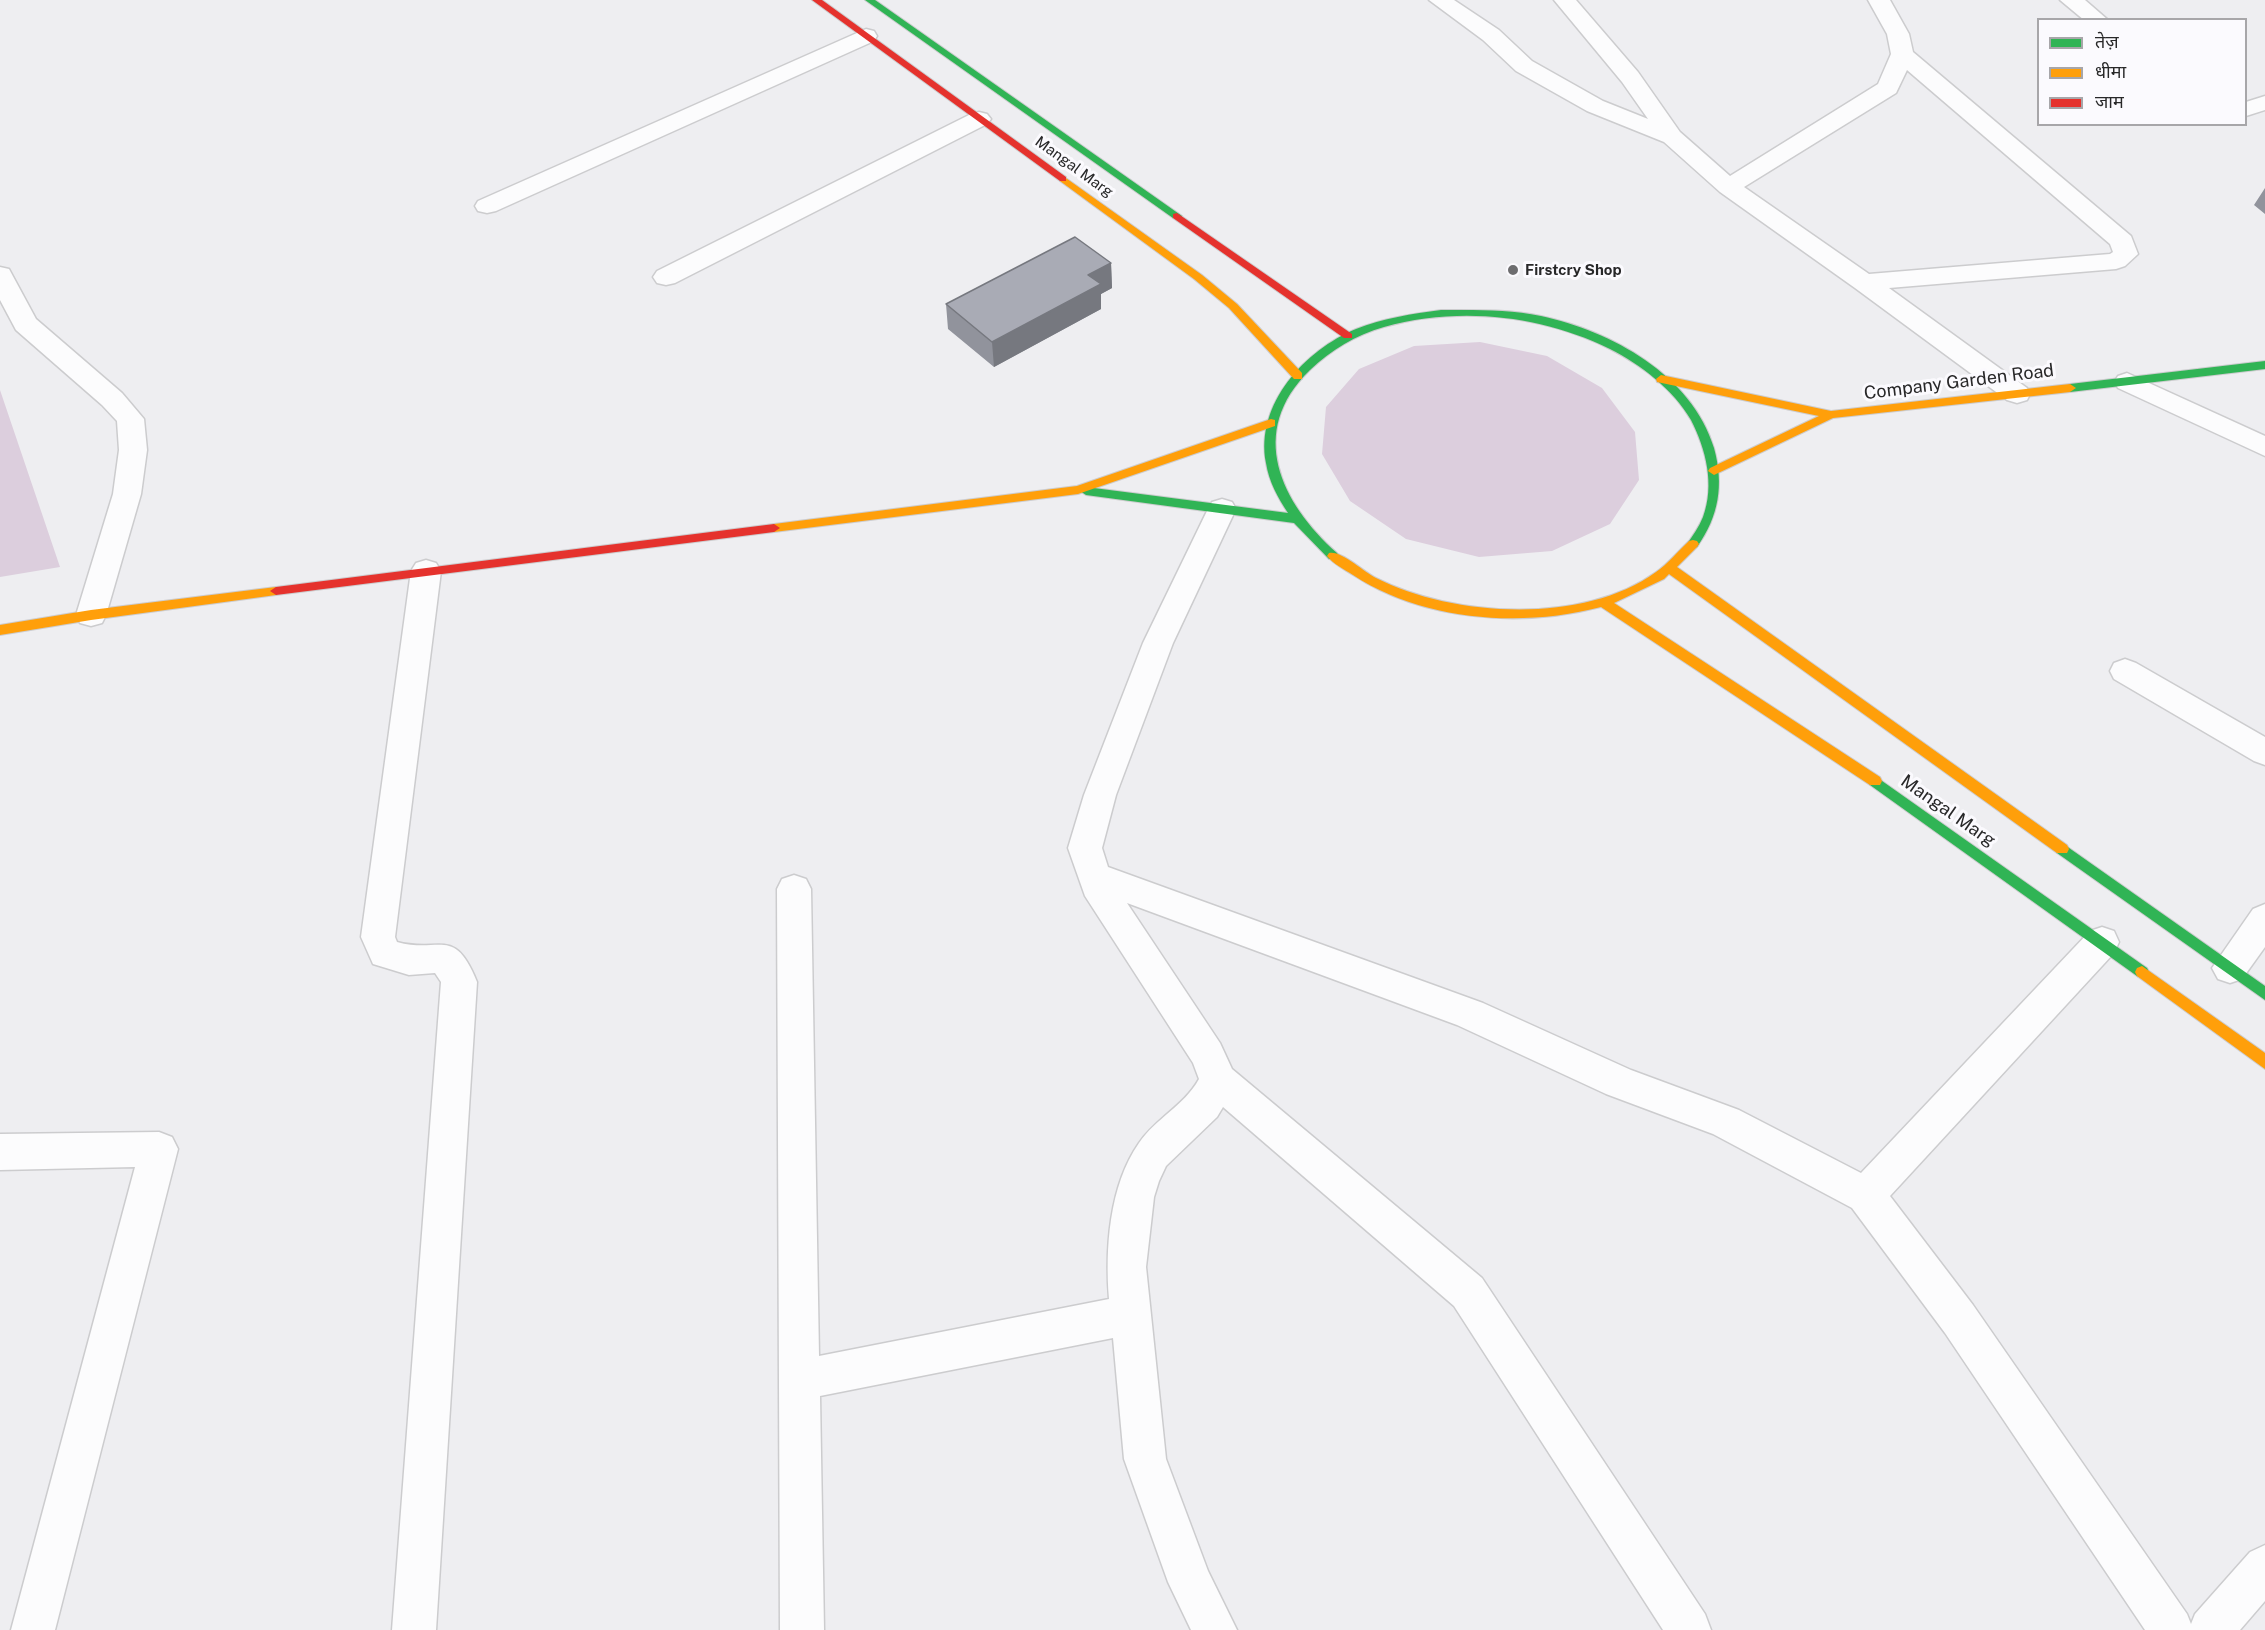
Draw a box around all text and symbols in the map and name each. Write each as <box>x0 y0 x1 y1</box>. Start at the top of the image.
legend <box>2037 18 2247 126</box>
text: तेज़ <box>2095 31 2119 52</box>
text: धीमा <box>2095 61 2126 82</box>
text: जाम <box>2095 91 2124 112</box>
street label: Mangal Marg <box>1031 133 1117 201</box>
place label: Firstcry Shop <box>1525 261 1622 279</box>
marker: Firstcry Shop <box>1506 263 1520 277</box>
street label: Company Garden Road <box>1863 360 2055 404</box>
street label: Mangal Marg <box>1896 770 2000 852</box>

